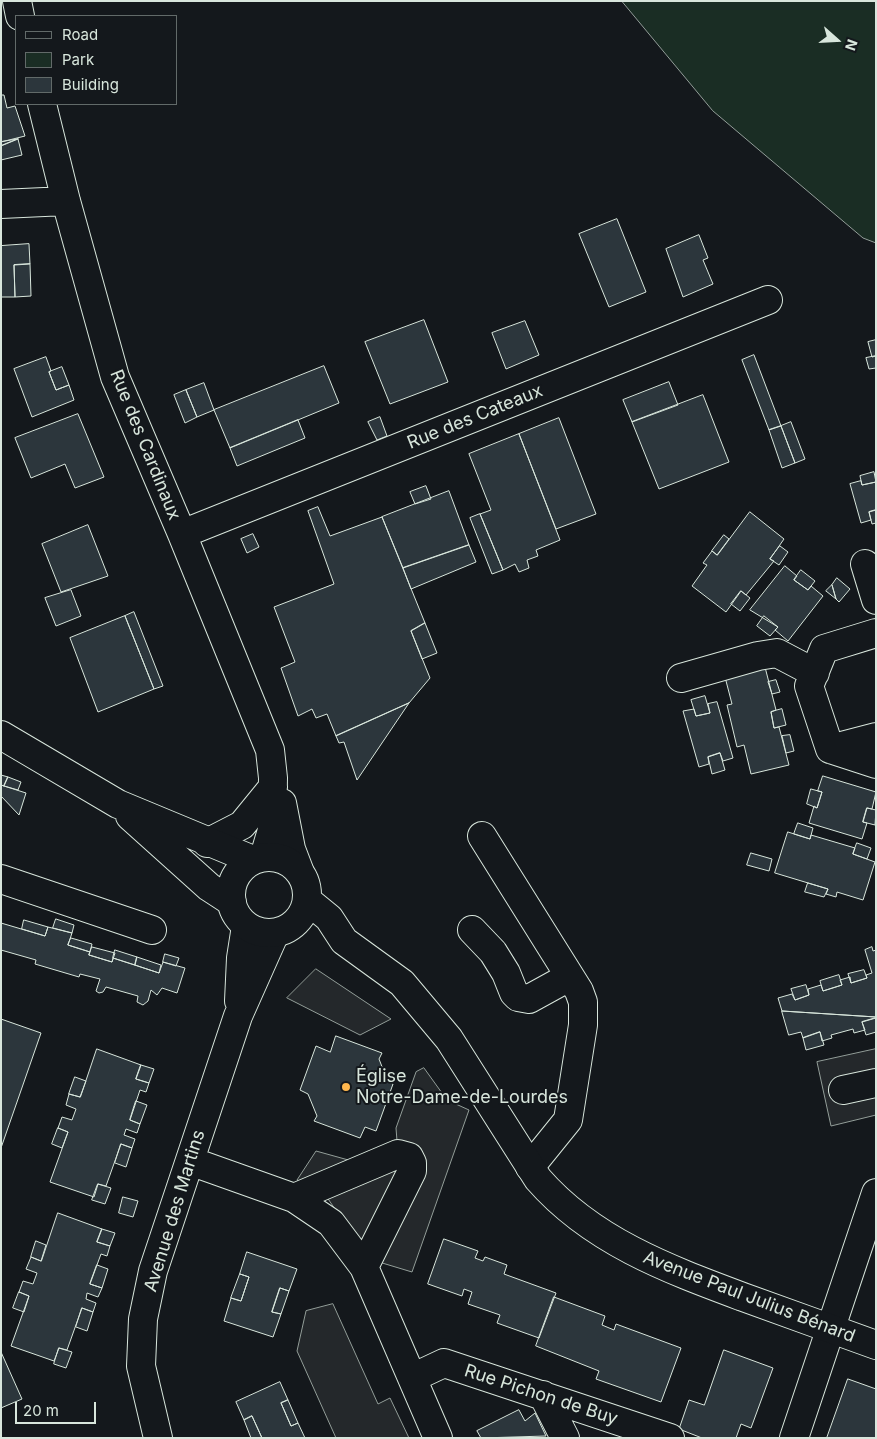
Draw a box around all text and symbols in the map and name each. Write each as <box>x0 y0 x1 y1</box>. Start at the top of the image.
legend <box>15 15 178 105</box>
north arrow <box>812 15 862 65</box>
text: Road <box>62 25 98 44</box>
text: N <box>842 37 861 53</box>
text: Park <box>62 50 94 69</box>
text: Building <box>62 75 119 94</box>
street label: Rue des Cardinaux <box>105 367 185 523</box>
street label: Rue des Cateaux <box>404 380 546 454</box>
place label: Église Notre-Dame-de-Lourdes <box>356 1066 568 1108</box>
marker: Église Notre-Dame-de-Lourdes <box>340 1081 352 1093</box>
street label: Avenue des Martins <box>140 1127 210 1295</box>
street label: Avenue Paul Julius Bénard <box>640 1247 858 1347</box>
street label: Rue Pichon de Buy <box>461 1360 621 1430</box>
scale bar <box>18 1392 99 1424</box>
text: 20 m <box>23 1401 59 1420</box>

